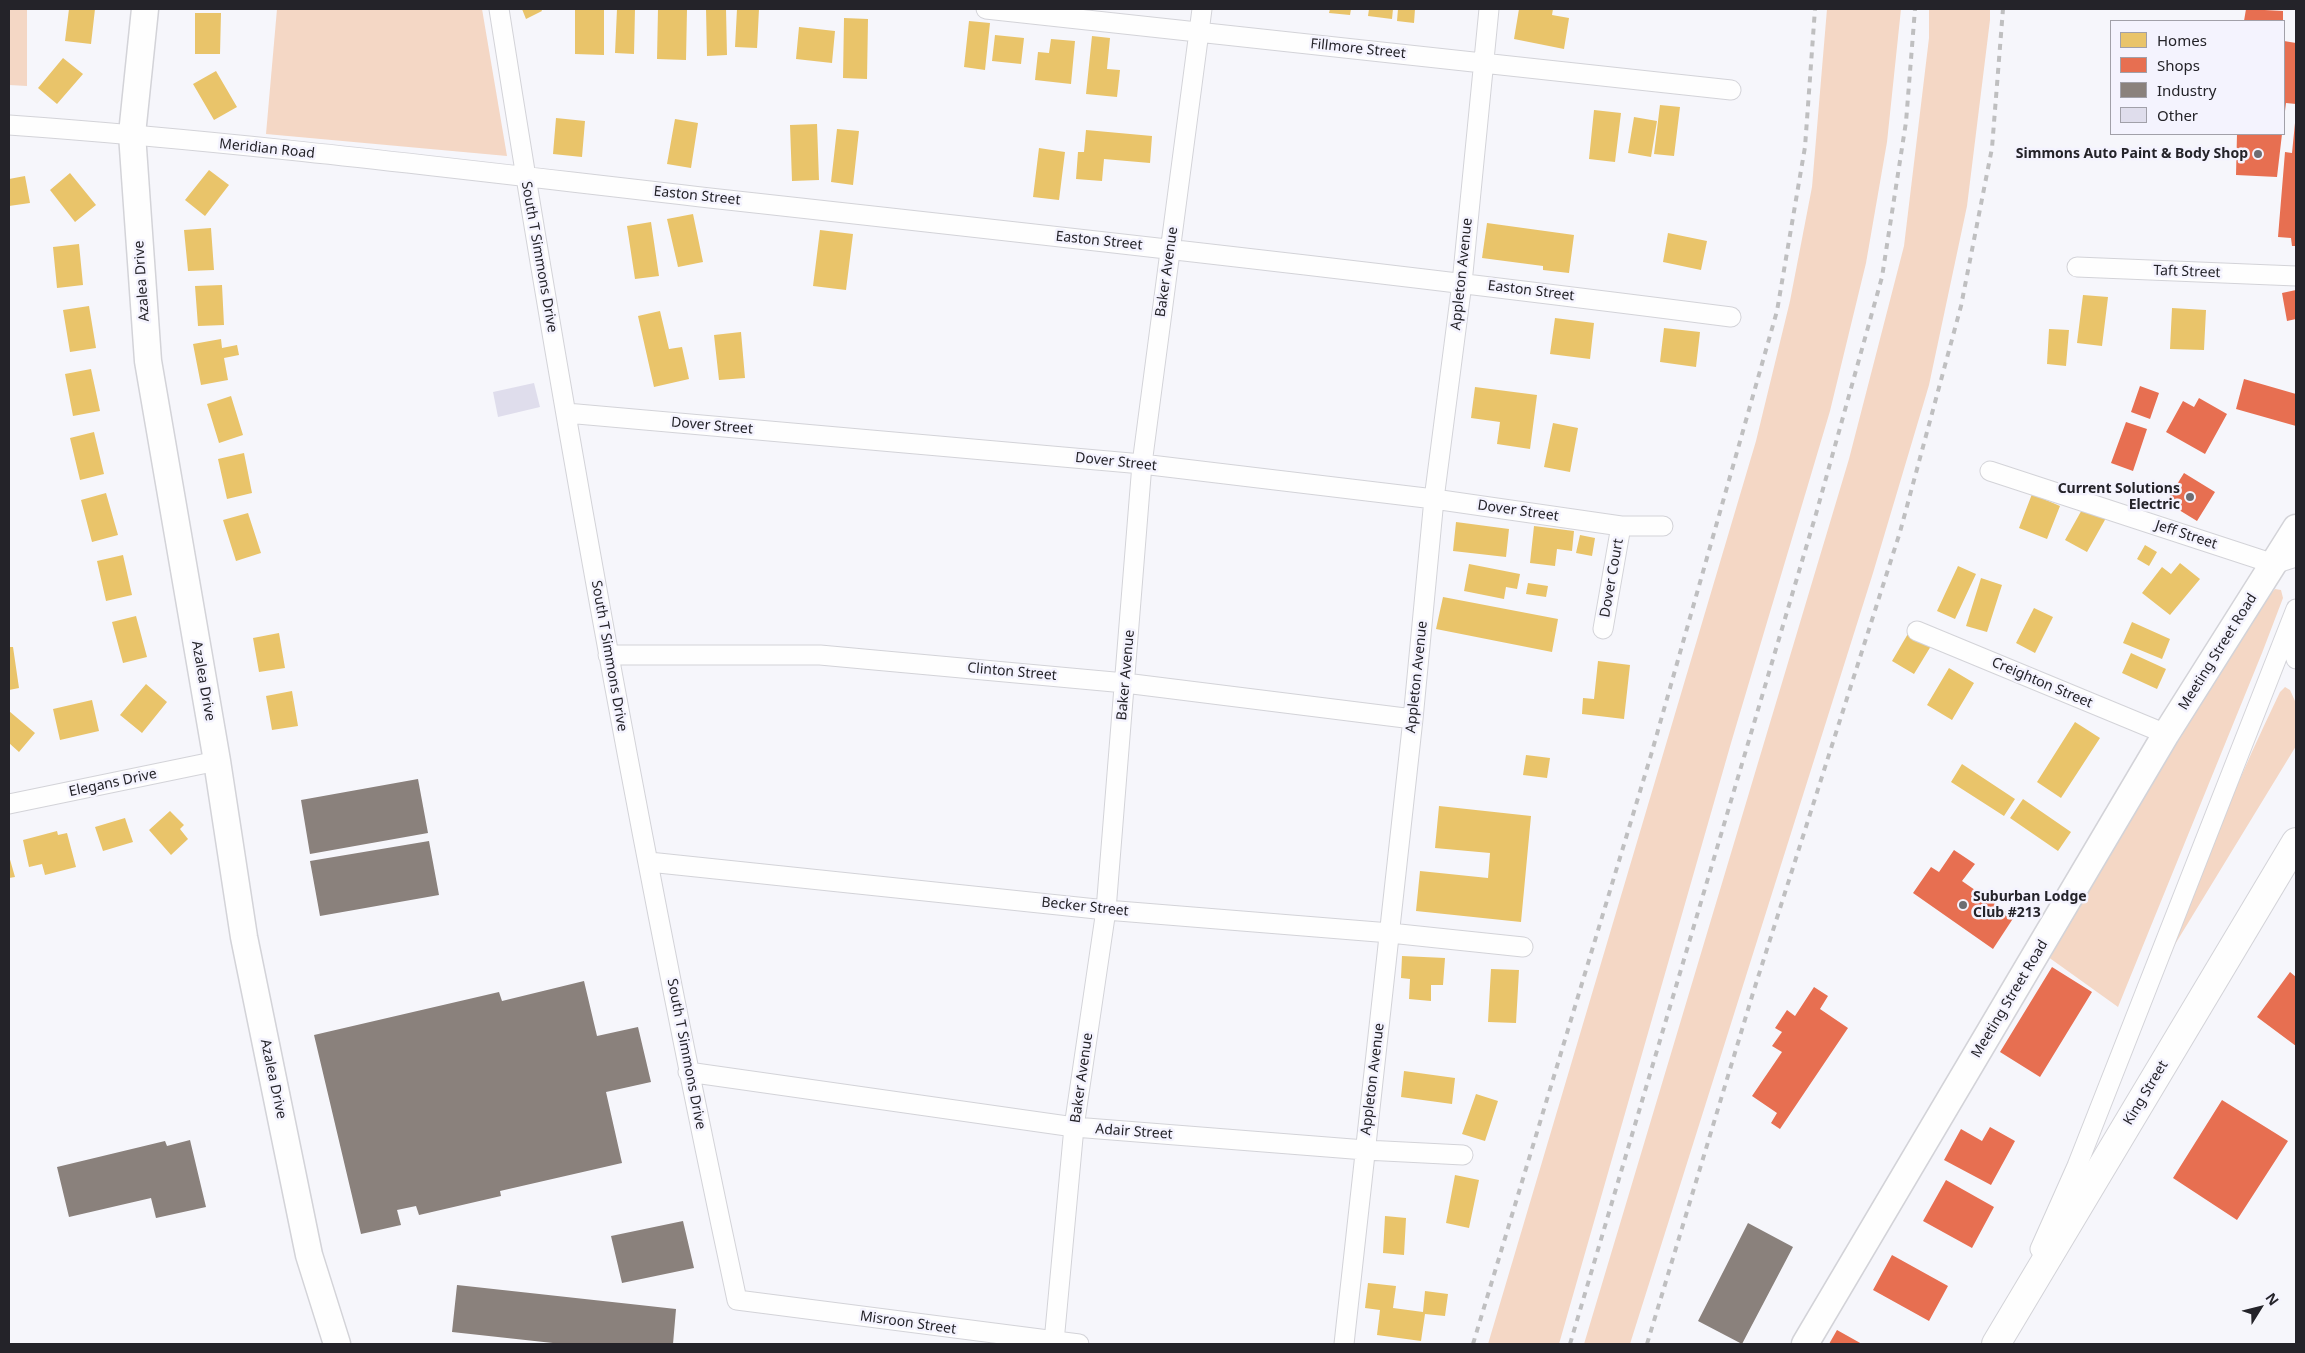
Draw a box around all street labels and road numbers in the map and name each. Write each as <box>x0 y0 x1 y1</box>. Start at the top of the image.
street label: Fillmore Street <box>1309 36 1407 62</box>
street label: Meridian Road <box>218 136 316 162</box>
street label: South T Simmons Drive <box>517 180 561 334</box>
street label: Easton Street <box>653 183 741 209</box>
street label: Appleton Avenue <box>1448 217 1476 331</box>
street label: Baker Avenue <box>1152 226 1182 318</box>
street label: Easton Street <box>1055 228 1143 254</box>
street label: Azalea Drive <box>131 240 153 322</box>
street label: Taft Street <box>2153 262 2221 282</box>
street label: Easton Street <box>1487 277 1575 305</box>
street label: Dover Street <box>670 414 754 438</box>
street label: Dover Street <box>1074 449 1158 475</box>
street label: Dover Street <box>1476 497 1560 525</box>
street label: Jeff Street <box>2153 517 2219 553</box>
street label: Dover Court <box>1597 537 1627 619</box>
street label: South T Simmons Drive <box>587 579 631 733</box>
street label: Meeting Street Road <box>2175 591 2261 713</box>
street label: Appleton Avenue <box>1403 620 1431 734</box>
street label: Baker Avenue <box>1114 629 1138 721</box>
street label: Azalea Drive <box>188 640 218 722</box>
street label: Creighton Street <box>1989 654 2095 712</box>
street label: Clinton Street <box>967 660 1057 684</box>
street label: Elegans Drive <box>68 765 158 801</box>
street label: Becker Street <box>1041 894 1129 920</box>
street label: Meeting Street Road <box>1968 937 2052 1061</box>
street label: South T Simmons Drive <box>663 977 709 1131</box>
street label: Appleton Avenue <box>1358 1022 1388 1136</box>
street label: Baker Avenue <box>1067 1032 1097 1124</box>
street label: Azalea Drive <box>256 1038 290 1120</box>
street label: King Street <box>2120 1058 2172 1128</box>
street label: Adair Street <box>1095 1121 1173 1143</box>
street label: Misroon Street <box>859 1308 957 1338</box>

